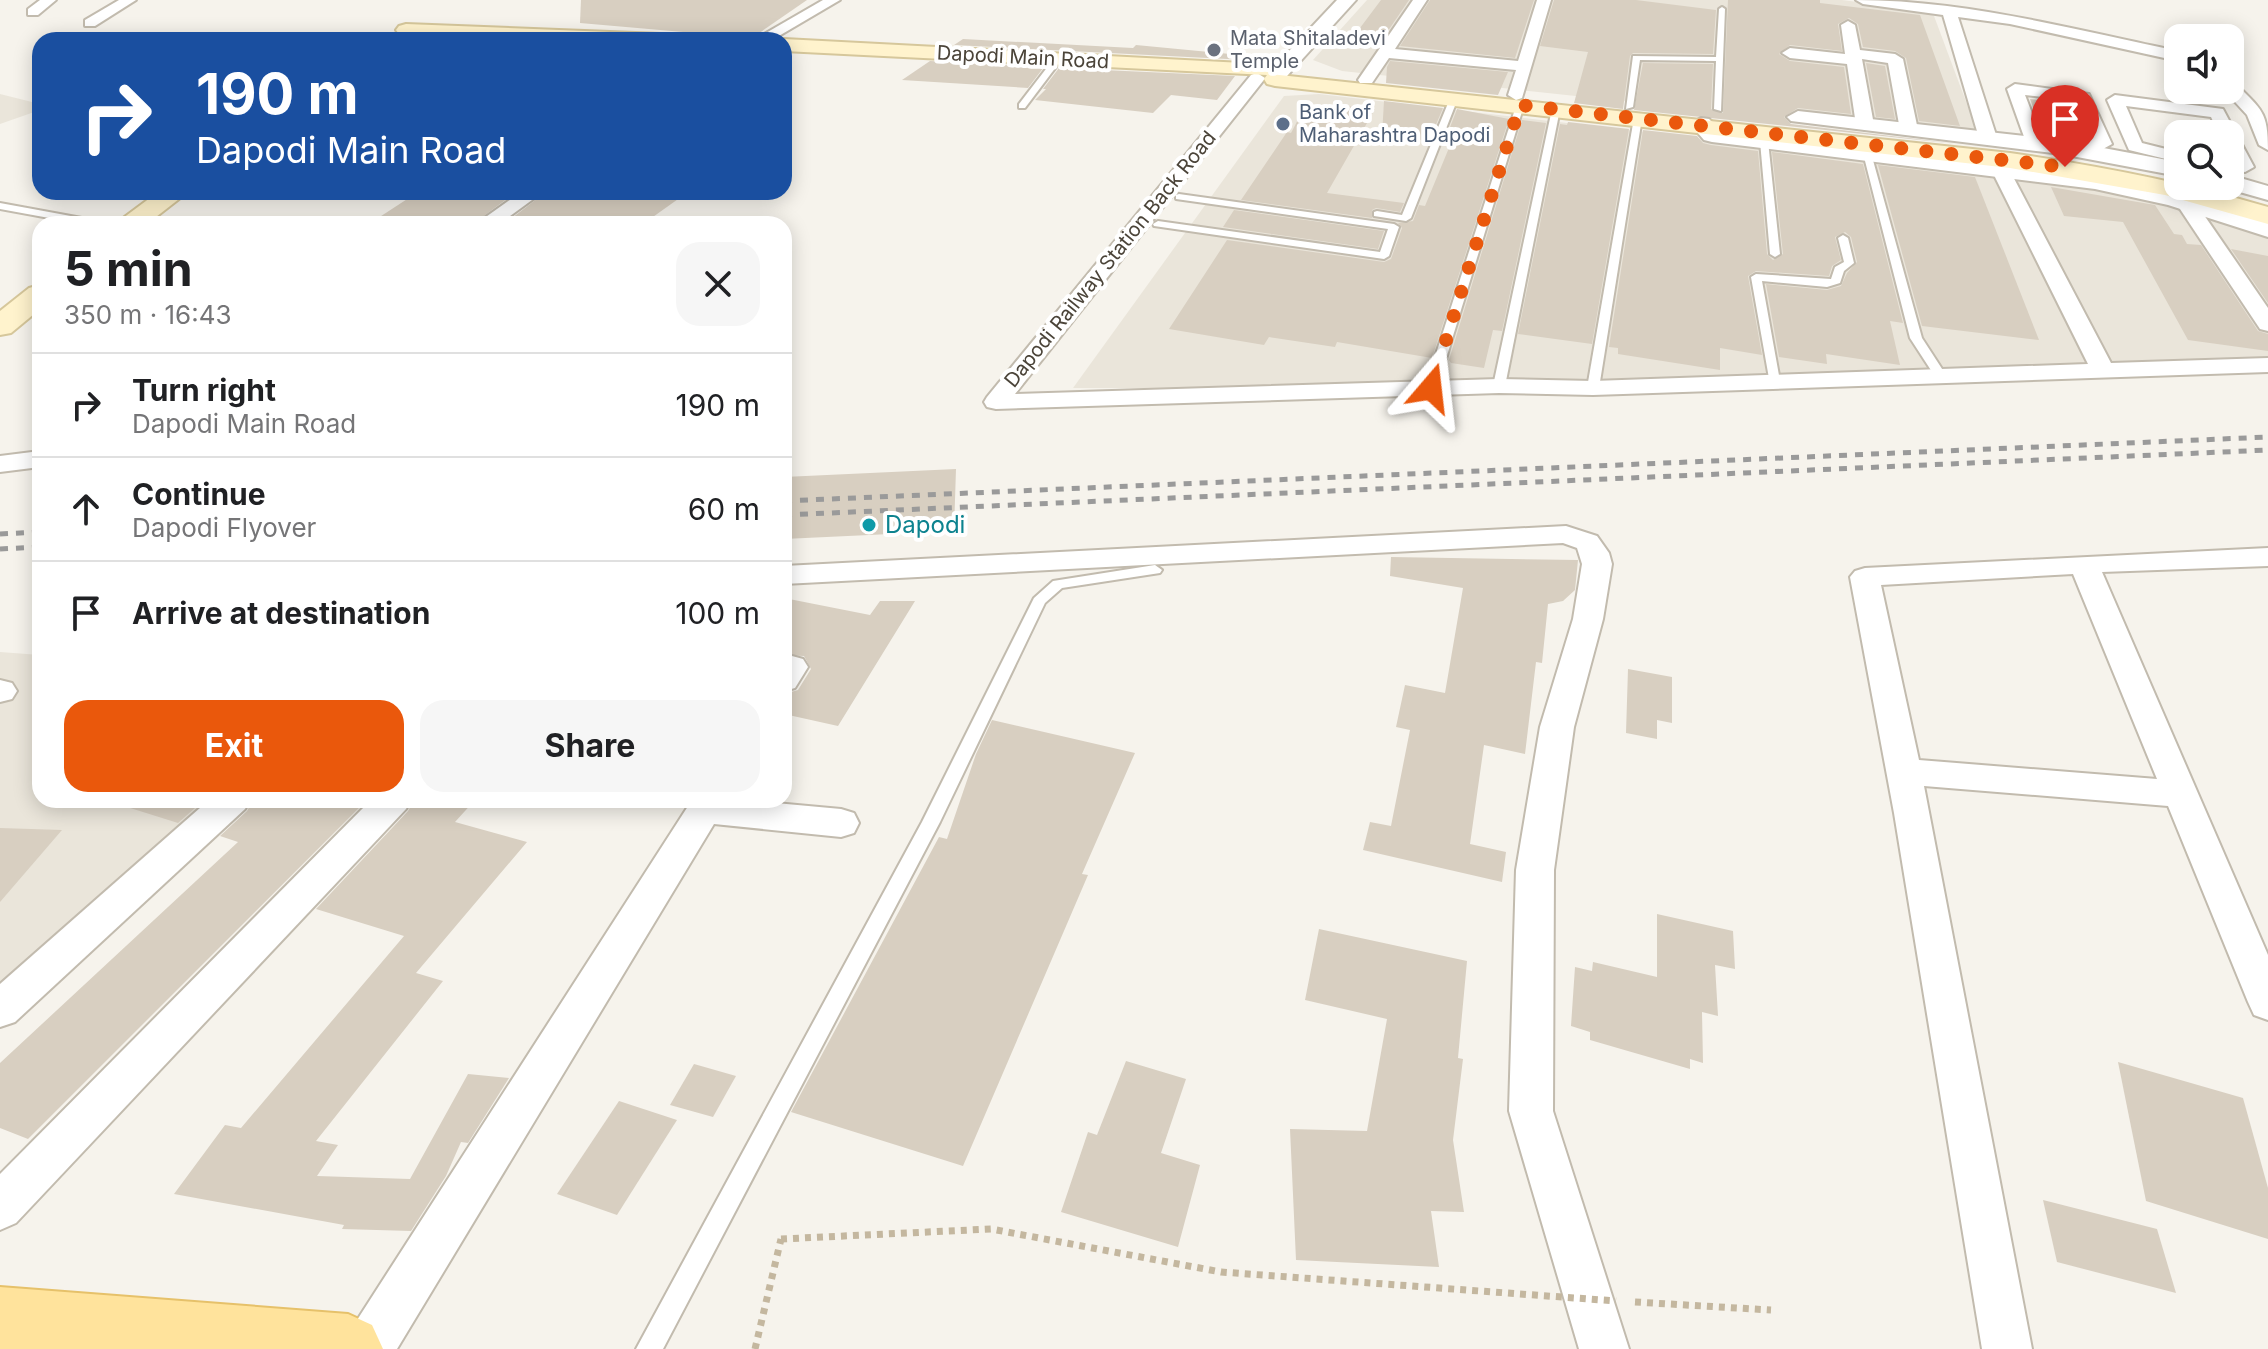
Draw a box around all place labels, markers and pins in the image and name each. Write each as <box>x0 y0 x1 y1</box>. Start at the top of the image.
place label: Mata Shitaladevi Temple <box>1230 26 1386 73</box>
marker: Mata Shitaladevi Temple <box>1205 41 1223 59</box>
pin <box>2031 85 2099 167</box>
place label: Bank of Maharashtra Dapodi <box>1299 100 1490 147</box>
marker: Bank of Maharashtra Dapodi <box>1274 115 1292 133</box>
place label: Dapodi <box>885 510 965 539</box>
marker: Dapodi <box>860 516 878 534</box>

